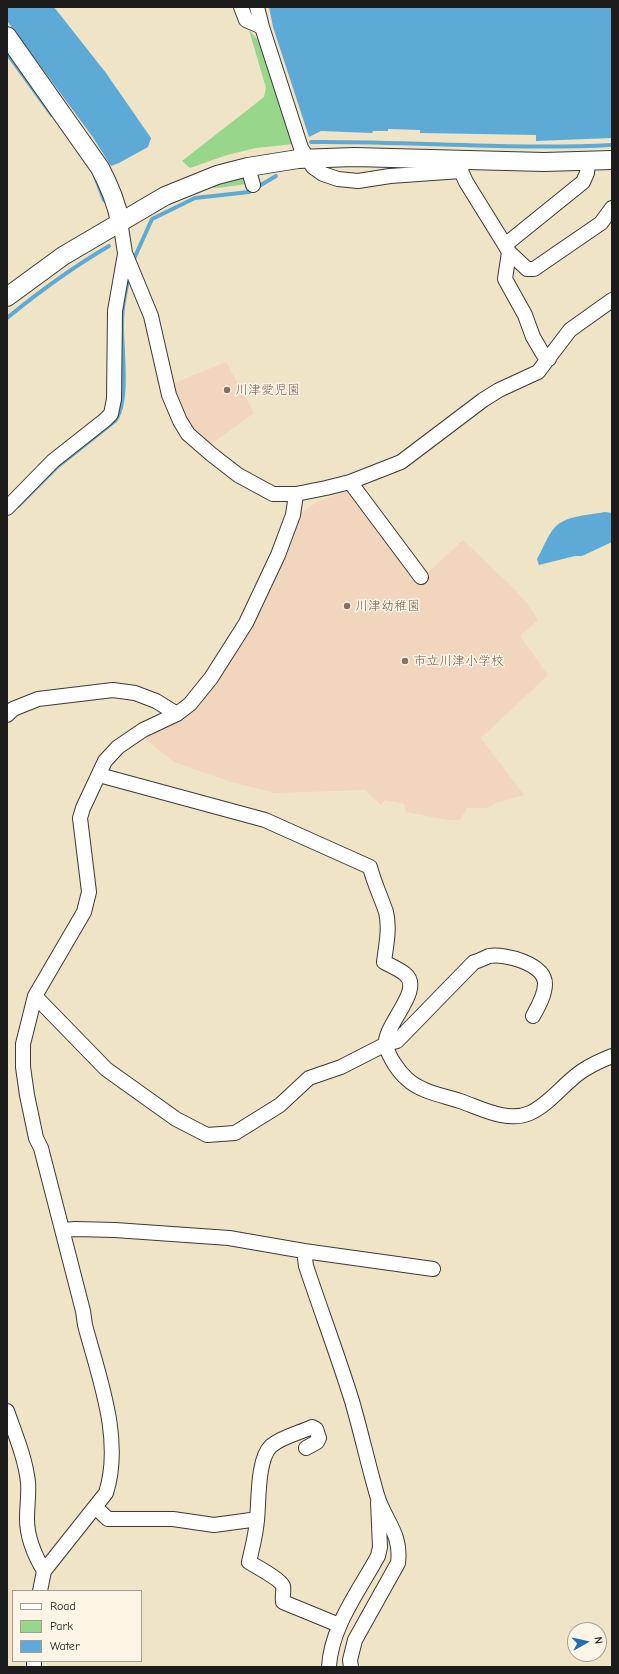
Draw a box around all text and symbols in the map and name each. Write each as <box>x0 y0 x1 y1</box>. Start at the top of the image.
place label: 川津愛児園 <box>235 382 300 398</box>
marker: 川津愛児園 <box>222 385 232 395</box>
place label: 川津幼稚園 <box>355 598 420 614</box>
marker: 川津幼稚園 <box>342 601 352 611</box>
place label: 市立川津小学校 <box>413 653 504 669</box>
marker: 市立川津小学校 <box>400 656 410 666</box>
legend <box>12 1590 142 1662</box>
text: Road <box>50 1599 76 1613</box>
text: Park <box>50 1619 73 1633</box>
north arrow <box>567 1622 607 1662</box>
text: N <box>591 1636 605 1645</box>
text: Water <box>50 1639 80 1653</box>

